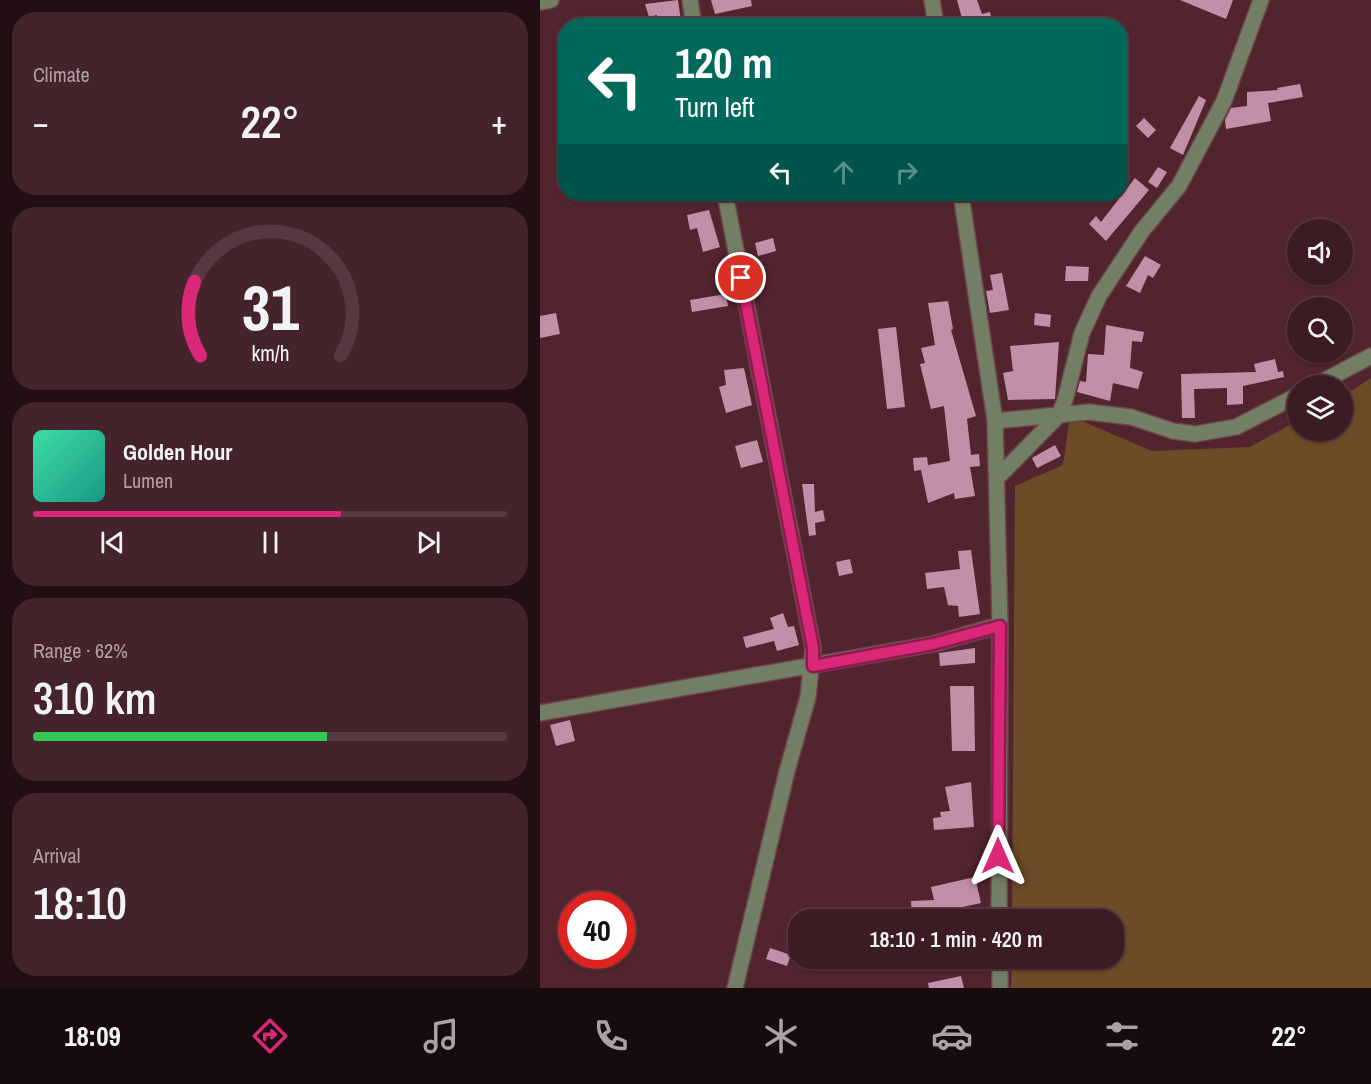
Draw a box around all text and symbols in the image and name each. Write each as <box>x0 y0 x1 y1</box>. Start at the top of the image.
text: 120 m <box>675 35 773 91</box>
icon: left <box>576 42 654 120</box>
text: Climate <box>33 61 90 88</box>
text: Turn left <box>675 89 754 125</box>
text: 22° <box>240 91 300 152</box>
text: − <box>33 100 49 144</box>
text: + <box>491 100 507 144</box>
icon: left <box>764 156 797 189</box>
icon: ahead <box>827 156 860 189</box>
icon: right <box>890 156 923 189</box>
map controls <box>1287 219 1353 441</box>
button: sound <box>1287 219 1353 285</box>
pin <box>715 252 766 303</box>
icon: arrive <box>724 261 757 294</box>
text: 31 <box>242 265 299 349</box>
button: search <box>1287 297 1353 363</box>
text: km/h <box>251 339 289 368</box>
button: layers <box>1287 375 1353 441</box>
text: Golden Hour <box>123 437 232 467</box>
text: Lumen <box>123 467 173 494</box>
icon: previous <box>96 526 129 559</box>
icon: pause <box>254 526 287 559</box>
icon: next <box>412 526 445 559</box>
text: Range · 62% <box>33 637 128 664</box>
text: 310 km <box>33 667 157 728</box>
position arrow <box>966 824 1030 888</box>
text: Arrival <box>33 842 80 869</box>
text: 18:10 <box>33 872 127 933</box>
speed limit sign: 40 <box>558 891 636 969</box>
text: 18:10 · 1 min · 420 m <box>869 924 1043 954</box>
icon: directions <box>249 1015 291 1057</box>
icon: music <box>420 1015 462 1057</box>
icon: phone <box>590 1015 632 1057</box>
icon: climate <box>760 1015 802 1057</box>
icon: car <box>931 1015 973 1057</box>
icon: filters <box>1101 1015 1143 1057</box>
text: 18:09 <box>64 1018 121 1054</box>
text: 22° <box>1271 1018 1307 1054</box>

